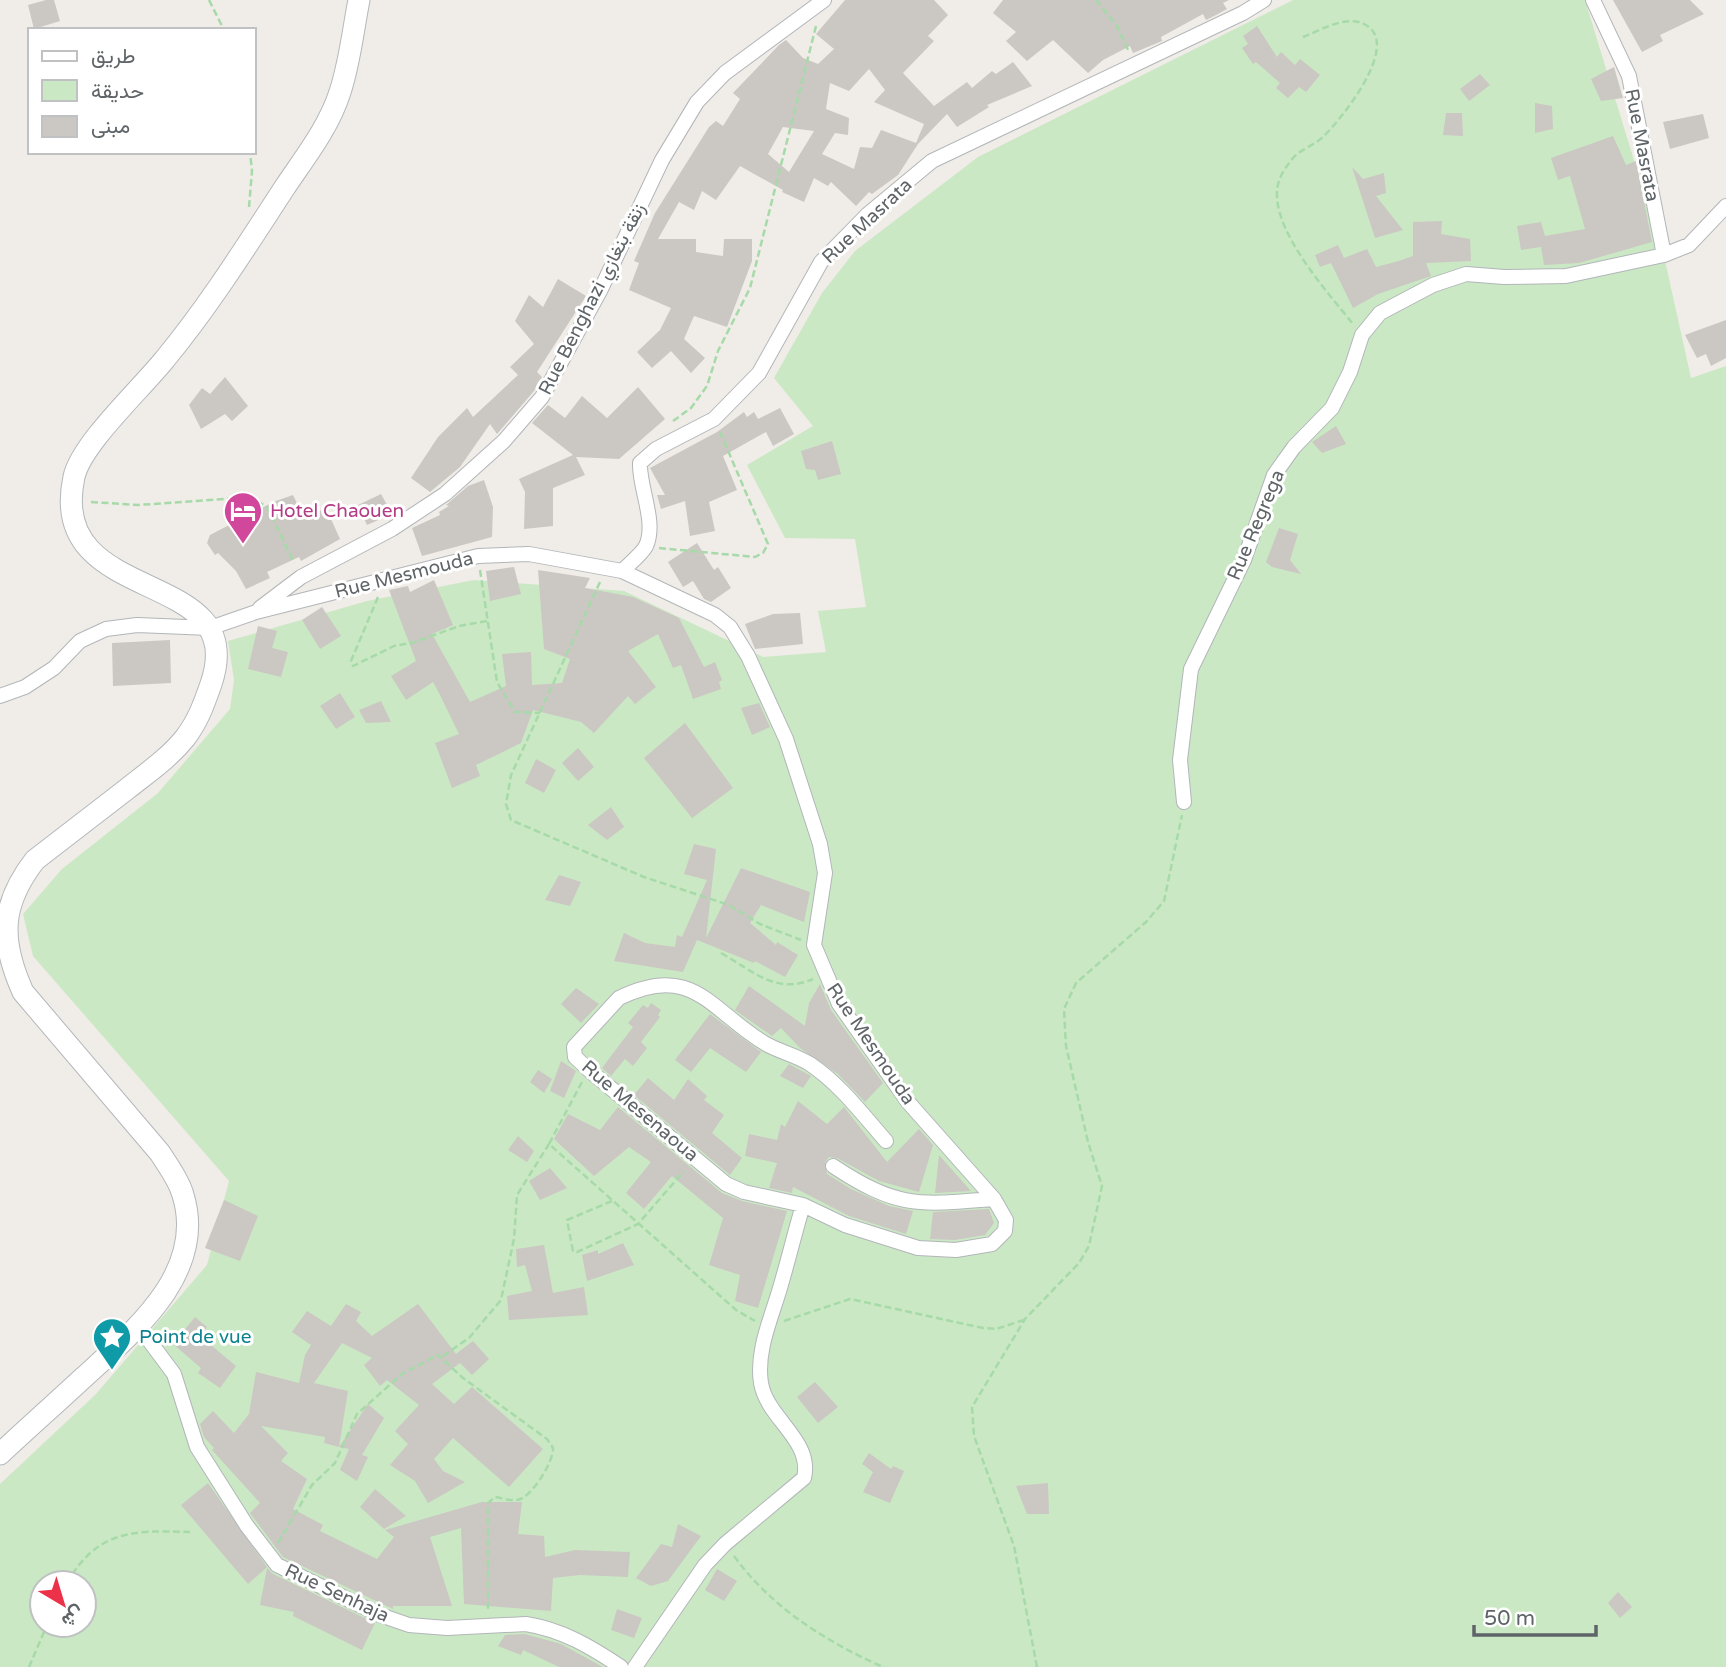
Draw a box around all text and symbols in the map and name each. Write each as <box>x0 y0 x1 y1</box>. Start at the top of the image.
legend <box>28 28 256 154</box>
text: طريق <box>91 44 136 69</box>
text: حديقة <box>91 79 144 104</box>
street label: Rue Masrata <box>1620 87 1664 203</box>
text: مبنى <box>91 114 130 139</box>
street label: Rue Masrata <box>818 174 916 268</box>
street label: Rue Benghazi زنقة بنغازي <box>534 199 654 400</box>
street label: Rue Regrega <box>1223 467 1289 583</box>
hotel icon: Hotel Chaouen <box>222 490 264 545</box>
place label: Hotel Chaouen <box>270 500 404 522</box>
street label: Rue Mesmouda <box>332 547 476 603</box>
street label: Rue Mesmouda <box>822 979 920 1109</box>
street label: Rue Mesenaoua <box>577 1056 703 1166</box>
place icon: Point de vue <box>91 1316 133 1371</box>
place label: Point de vue <box>139 1326 251 1348</box>
street label: Rue Senhaja <box>281 1559 393 1627</box>
north arrow <box>28 1569 98 1639</box>
scale bar <box>1474 1594 1596 1638</box>
text: ش <box>57 1601 89 1632</box>
text: 50 m <box>1484 1606 1535 1631</box>

